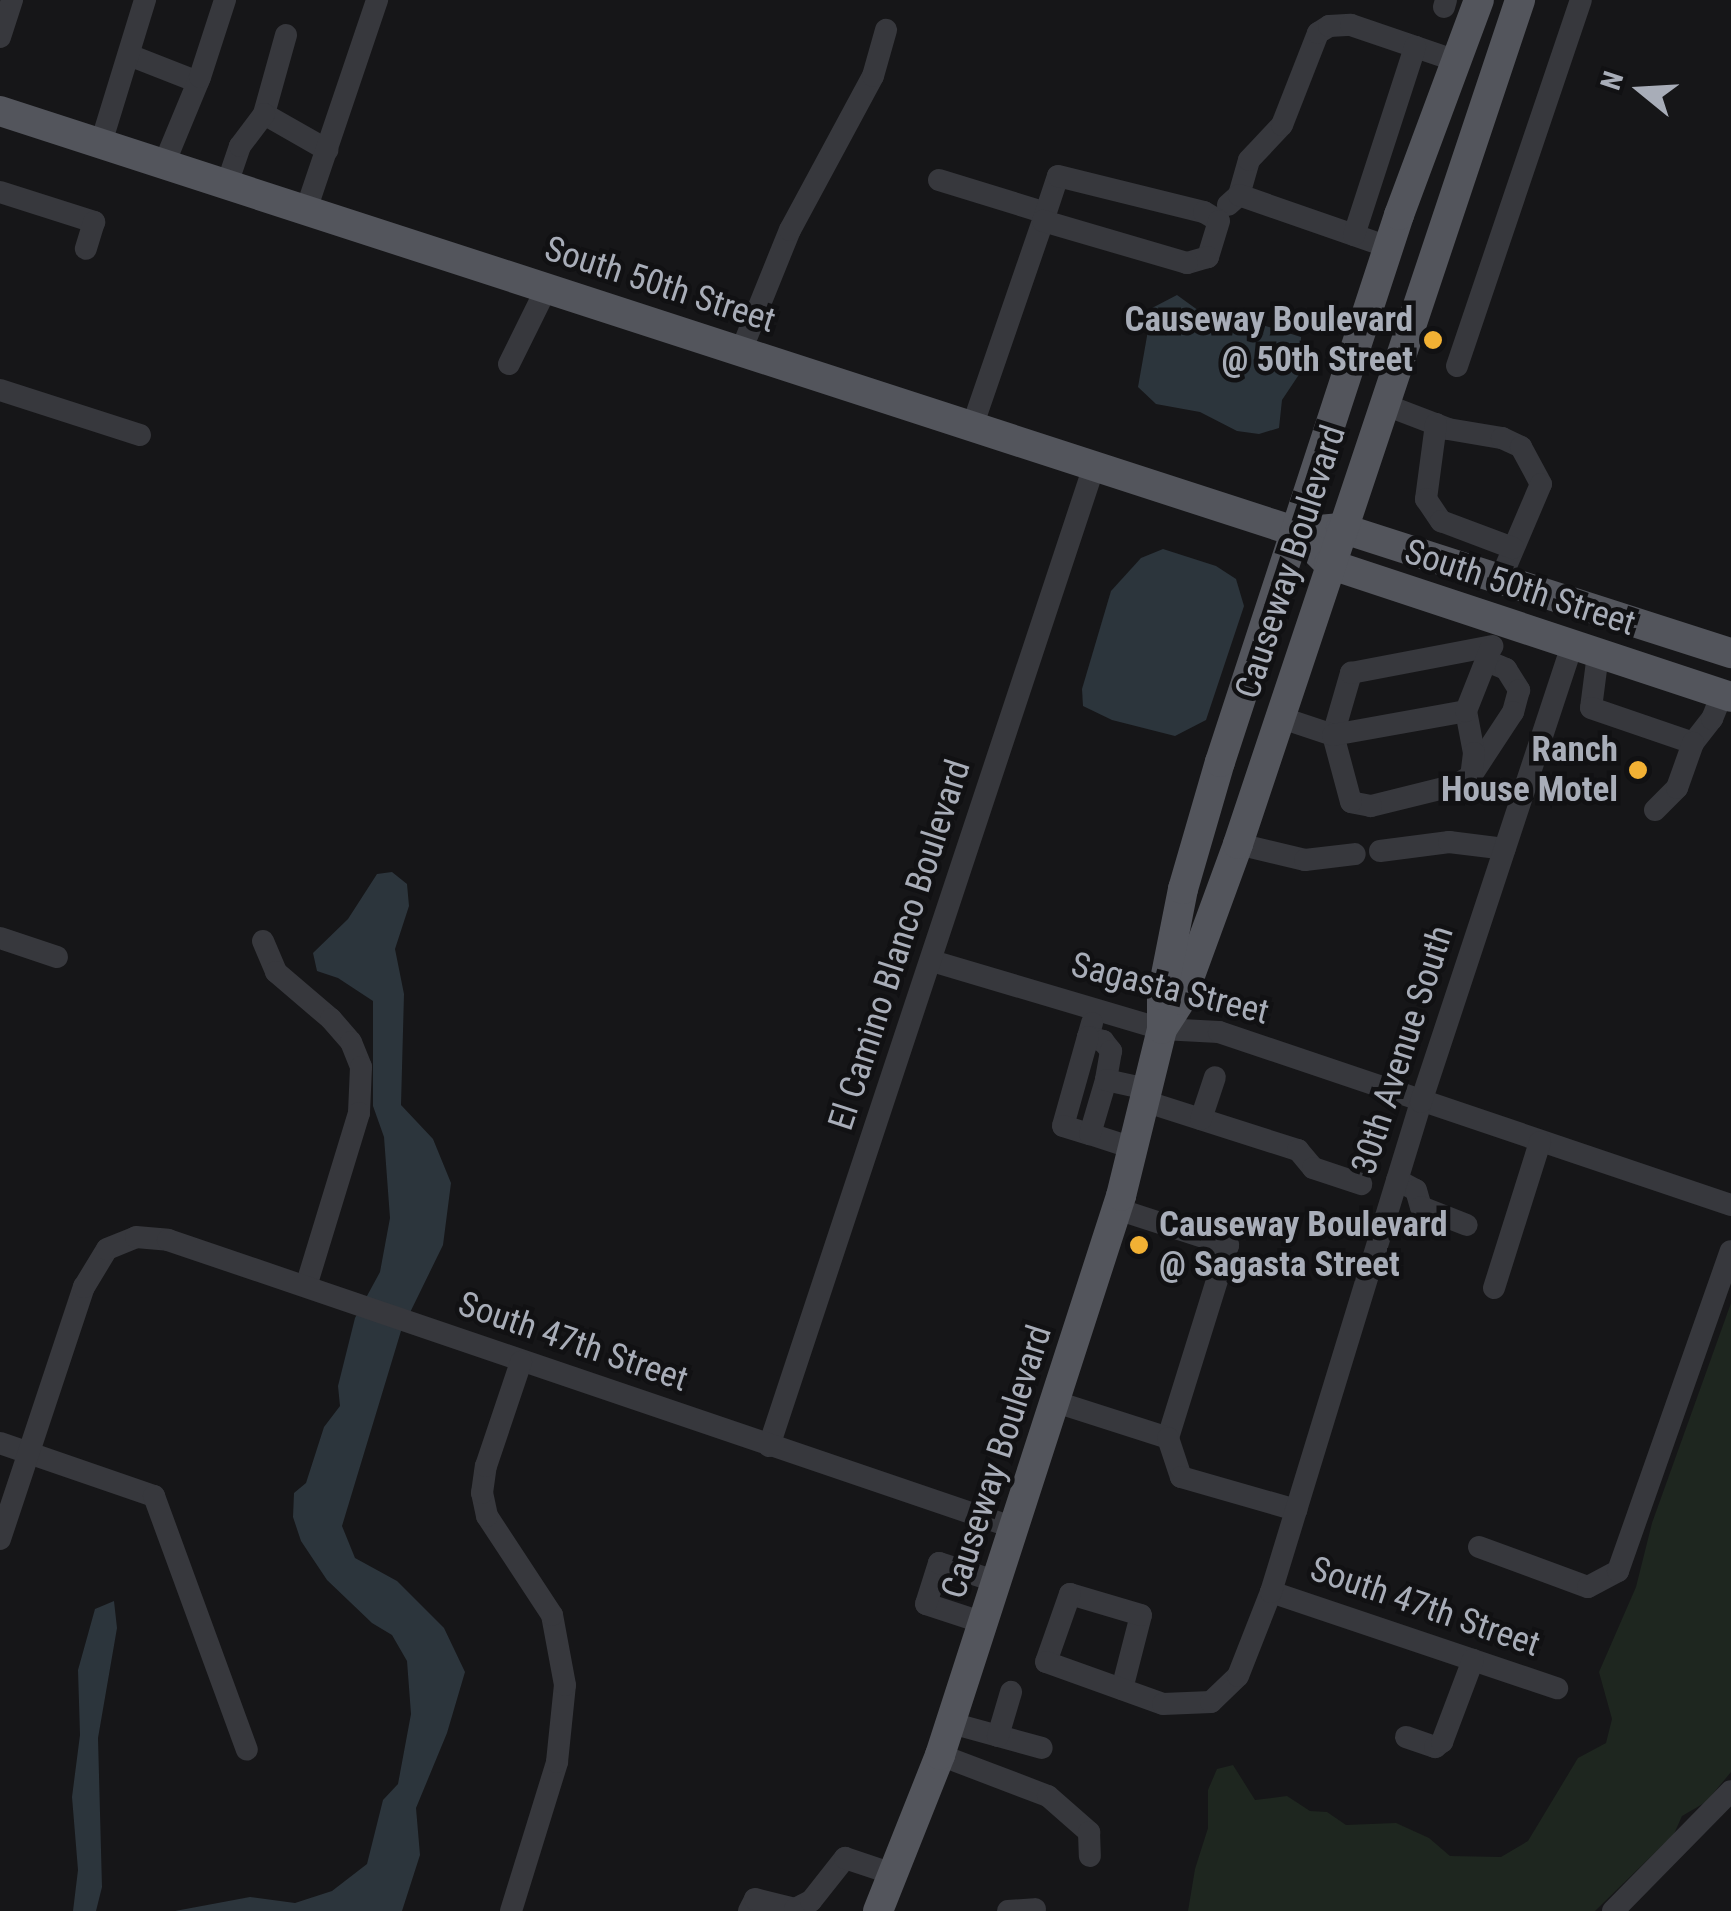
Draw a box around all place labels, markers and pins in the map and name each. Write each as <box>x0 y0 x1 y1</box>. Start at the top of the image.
place label: Causeway Boulevard @ 50th Street <box>1125 299 1413 381</box>
marker: Causeway Boulevard @ 50th Street <box>1422 329 1444 351</box>
place label: Ranch House Motel <box>1441 729 1618 811</box>
marker: Ranch House Motel <box>1627 759 1649 781</box>
place label: Causeway Boulevard @ Sagasta Street <box>1159 1204 1447 1286</box>
marker: Causeway Boulevard @ Sagasta Street <box>1128 1234 1150 1256</box>

